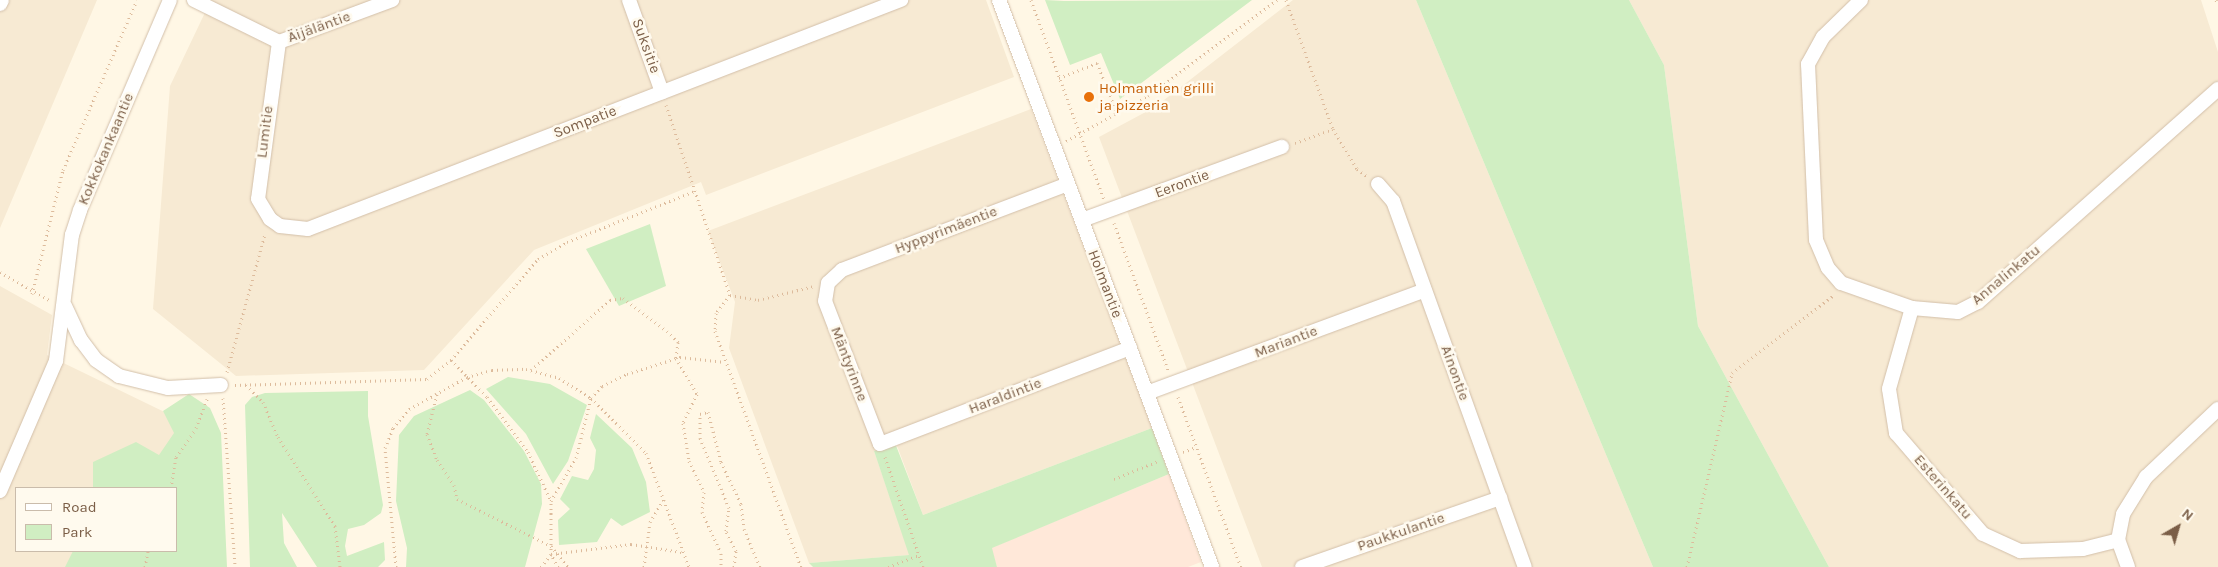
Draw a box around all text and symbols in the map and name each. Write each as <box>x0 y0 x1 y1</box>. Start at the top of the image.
street label: Äijäläntie <box>285 7 353 47</box>
street label: Suksitie <box>628 16 664 76</box>
place label: Holmantien grilli ja pizzeria <box>1099 79 1214 114</box>
street label: Kokkokankaantie <box>74 90 138 208</box>
marker: Holmantien grilli ja pizzeria <box>1083 91 1095 103</box>
street label: Sompatie <box>551 102 619 142</box>
street label: Lumitie <box>253 105 277 159</box>
street label: Eerontie <box>1152 166 1212 202</box>
street label: Hyppyrimäentie <box>892 202 1000 258</box>
street label: Annalinkatu <box>1968 241 2044 309</box>
street label: Holmantie <box>1084 247 1126 321</box>
street label: Mariantie <box>1252 322 1320 362</box>
street label: Mäntyrinne <box>827 324 871 404</box>
street label: Ainontie <box>1437 343 1473 403</box>
street label: Haraldintie <box>966 374 1044 418</box>
street label: Esterinkatu <box>1910 451 1976 523</box>
legend <box>15 487 178 552</box>
text: Road <box>62 498 97 516</box>
north arrow <box>2153 502 2203 552</box>
text: N <box>2178 505 2197 525</box>
street label: Paukkulantie <box>1355 509 1447 555</box>
text: Park <box>62 523 92 541</box>

